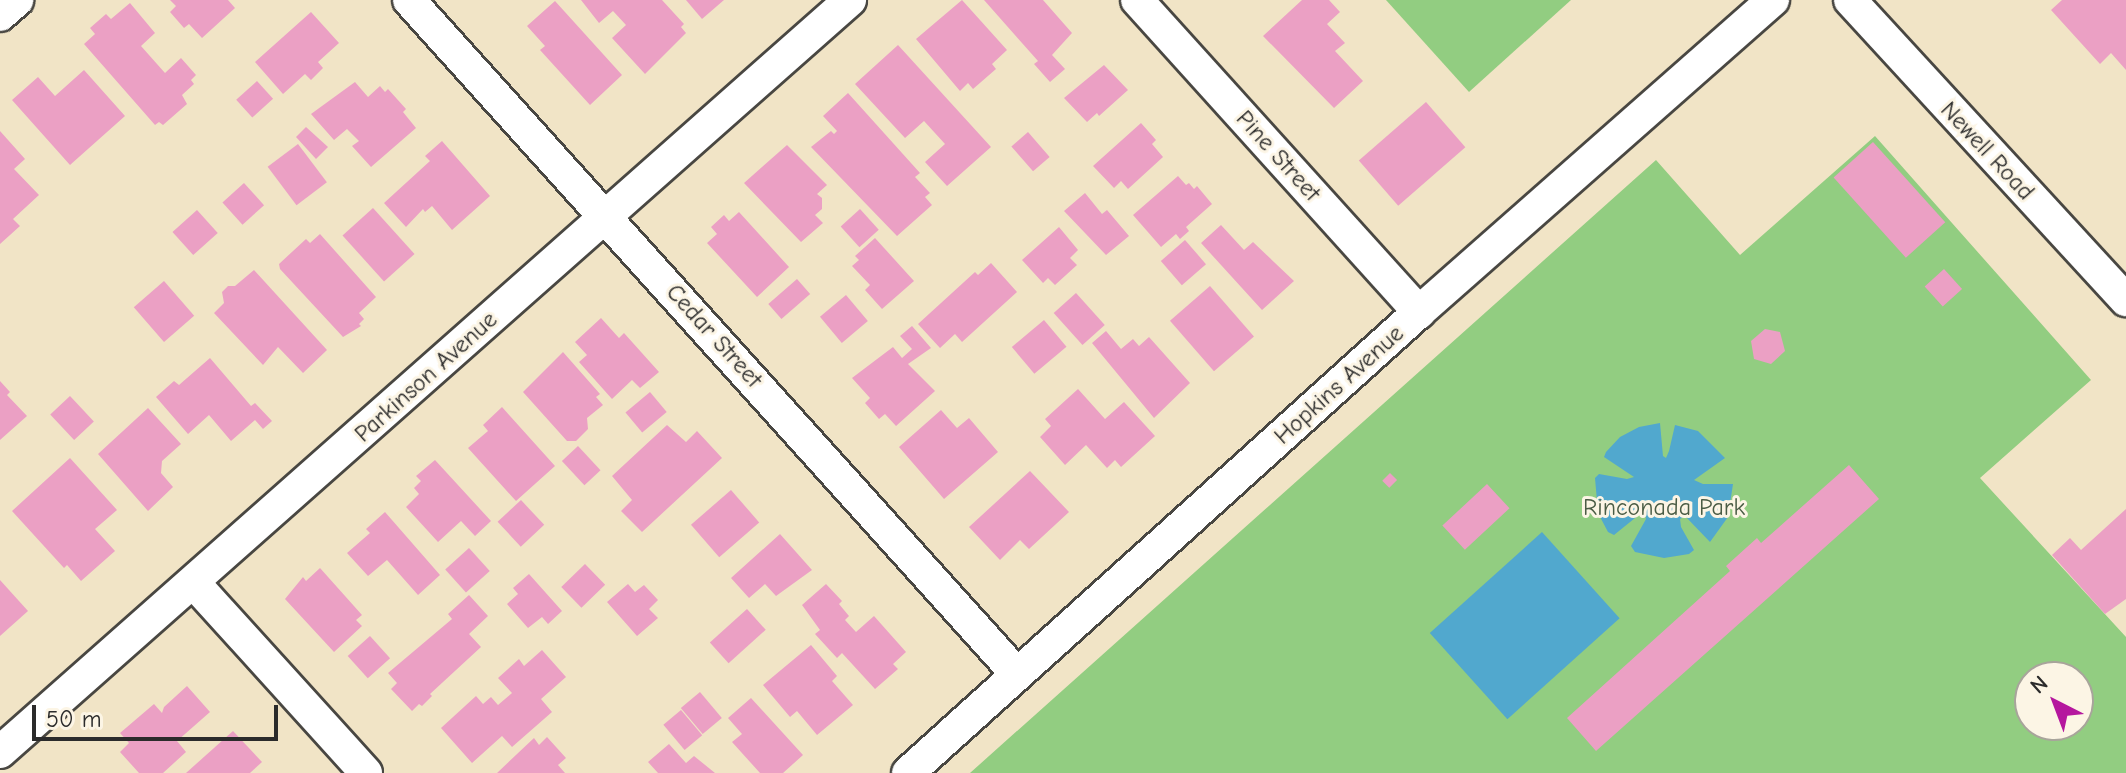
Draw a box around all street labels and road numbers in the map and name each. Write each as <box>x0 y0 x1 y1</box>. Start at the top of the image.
street label: Newell Road <box>1934 96 2040 206</box>
street label: Pine Street <box>1230 105 1326 207</box>
street label: Cedar Street <box>660 278 768 394</box>
street label: Parkinson Avenue <box>349 306 503 448</box>
street label: Hopkins Avenue <box>1268 319 1410 451</box>

